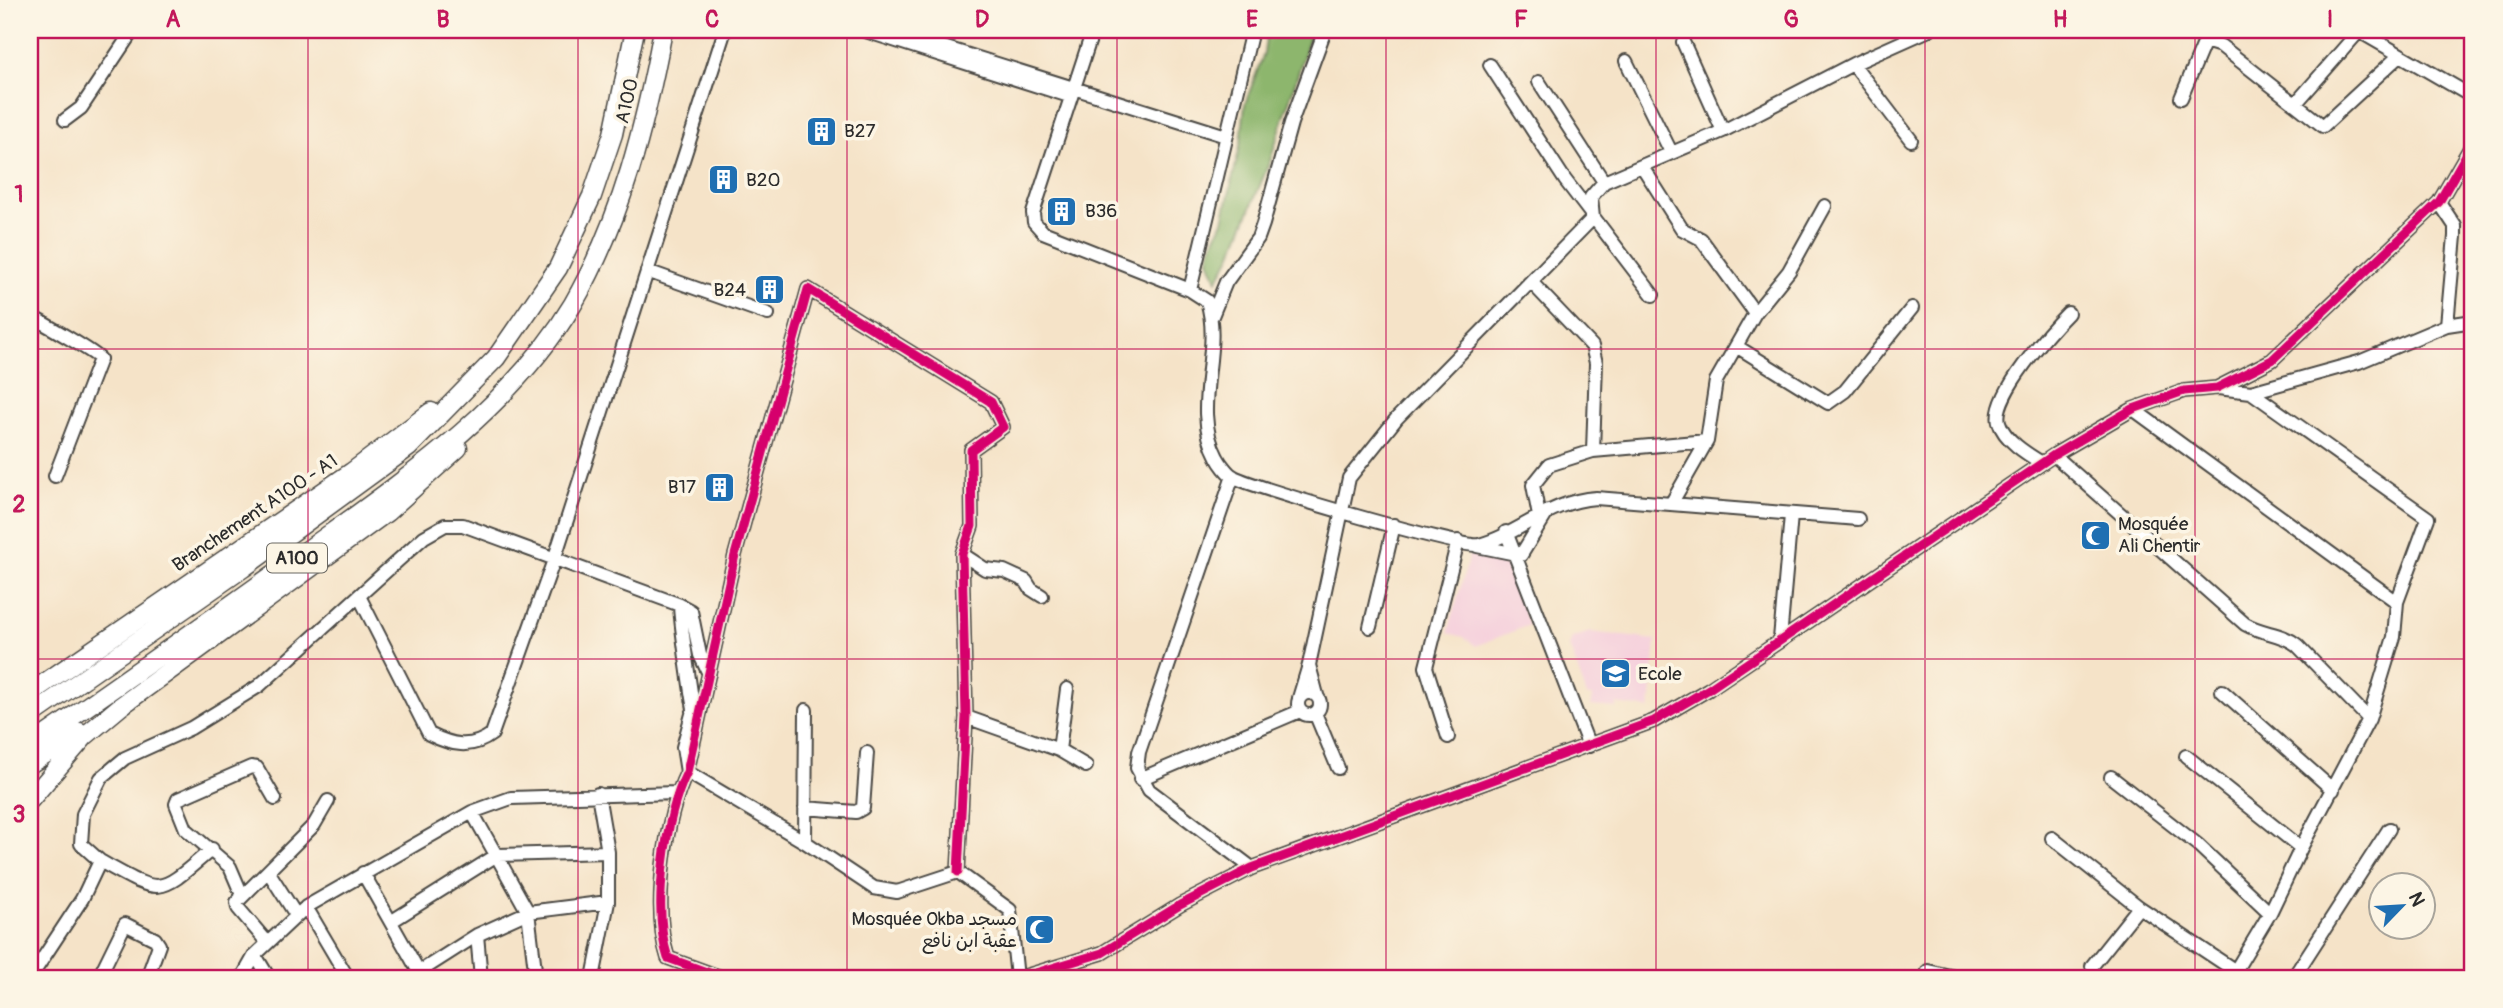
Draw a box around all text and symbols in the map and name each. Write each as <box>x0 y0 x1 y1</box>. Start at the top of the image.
text: A <box>166 5 181 34</box>
text: B <box>436 5 450 34</box>
text: C <box>705 5 719 34</box>
text: D <box>975 5 989 34</box>
text: E <box>1246 5 1258 34</box>
text: F <box>1514 5 1528 34</box>
text: G <box>1783 5 1799 34</box>
text: H <box>2053 5 2067 34</box>
text: I <box>2327 5 2333 34</box>
street label: A100 <box>610 76 644 126</box>
building icon: B27 <box>804 114 838 148</box>
place label: B27 <box>844 119 875 143</box>
building icon: B20 <box>706 163 740 197</box>
place label: B20 <box>746 168 780 192</box>
text: 1 <box>15 180 24 209</box>
building icon: B36 <box>1045 194 1079 228</box>
place label: B36 <box>1085 199 1117 223</box>
building icon: B24 <box>752 273 786 307</box>
place label: B24 <box>714 278 746 302</box>
street label: Branchement A100 - A1 <box>168 449 342 577</box>
building icon: B17 <box>702 470 736 504</box>
place label: B17 <box>668 475 696 499</box>
text: 2 <box>13 490 26 519</box>
place label: Mosquée Ali Chentir <box>2118 512 2201 558</box>
mosque icon: Mosquée Ali Chentir <box>2078 518 2112 552</box>
road number: A100 <box>267 544 327 572</box>
school or university icon: Ecole <box>1598 657 1632 691</box>
place label: Ecole <box>1638 662 1682 686</box>
text: 3 <box>13 800 25 829</box>
north arrow <box>2366 872 2436 942</box>
text: N <box>2403 888 2430 910</box>
place label: Mosquée Okba مسجد عقبة ابن نافع <box>852 907 1017 954</box>
mosque icon: Mosquée Okba مسجد عقبة ابن نافع <box>1023 913 1057 947</box>

